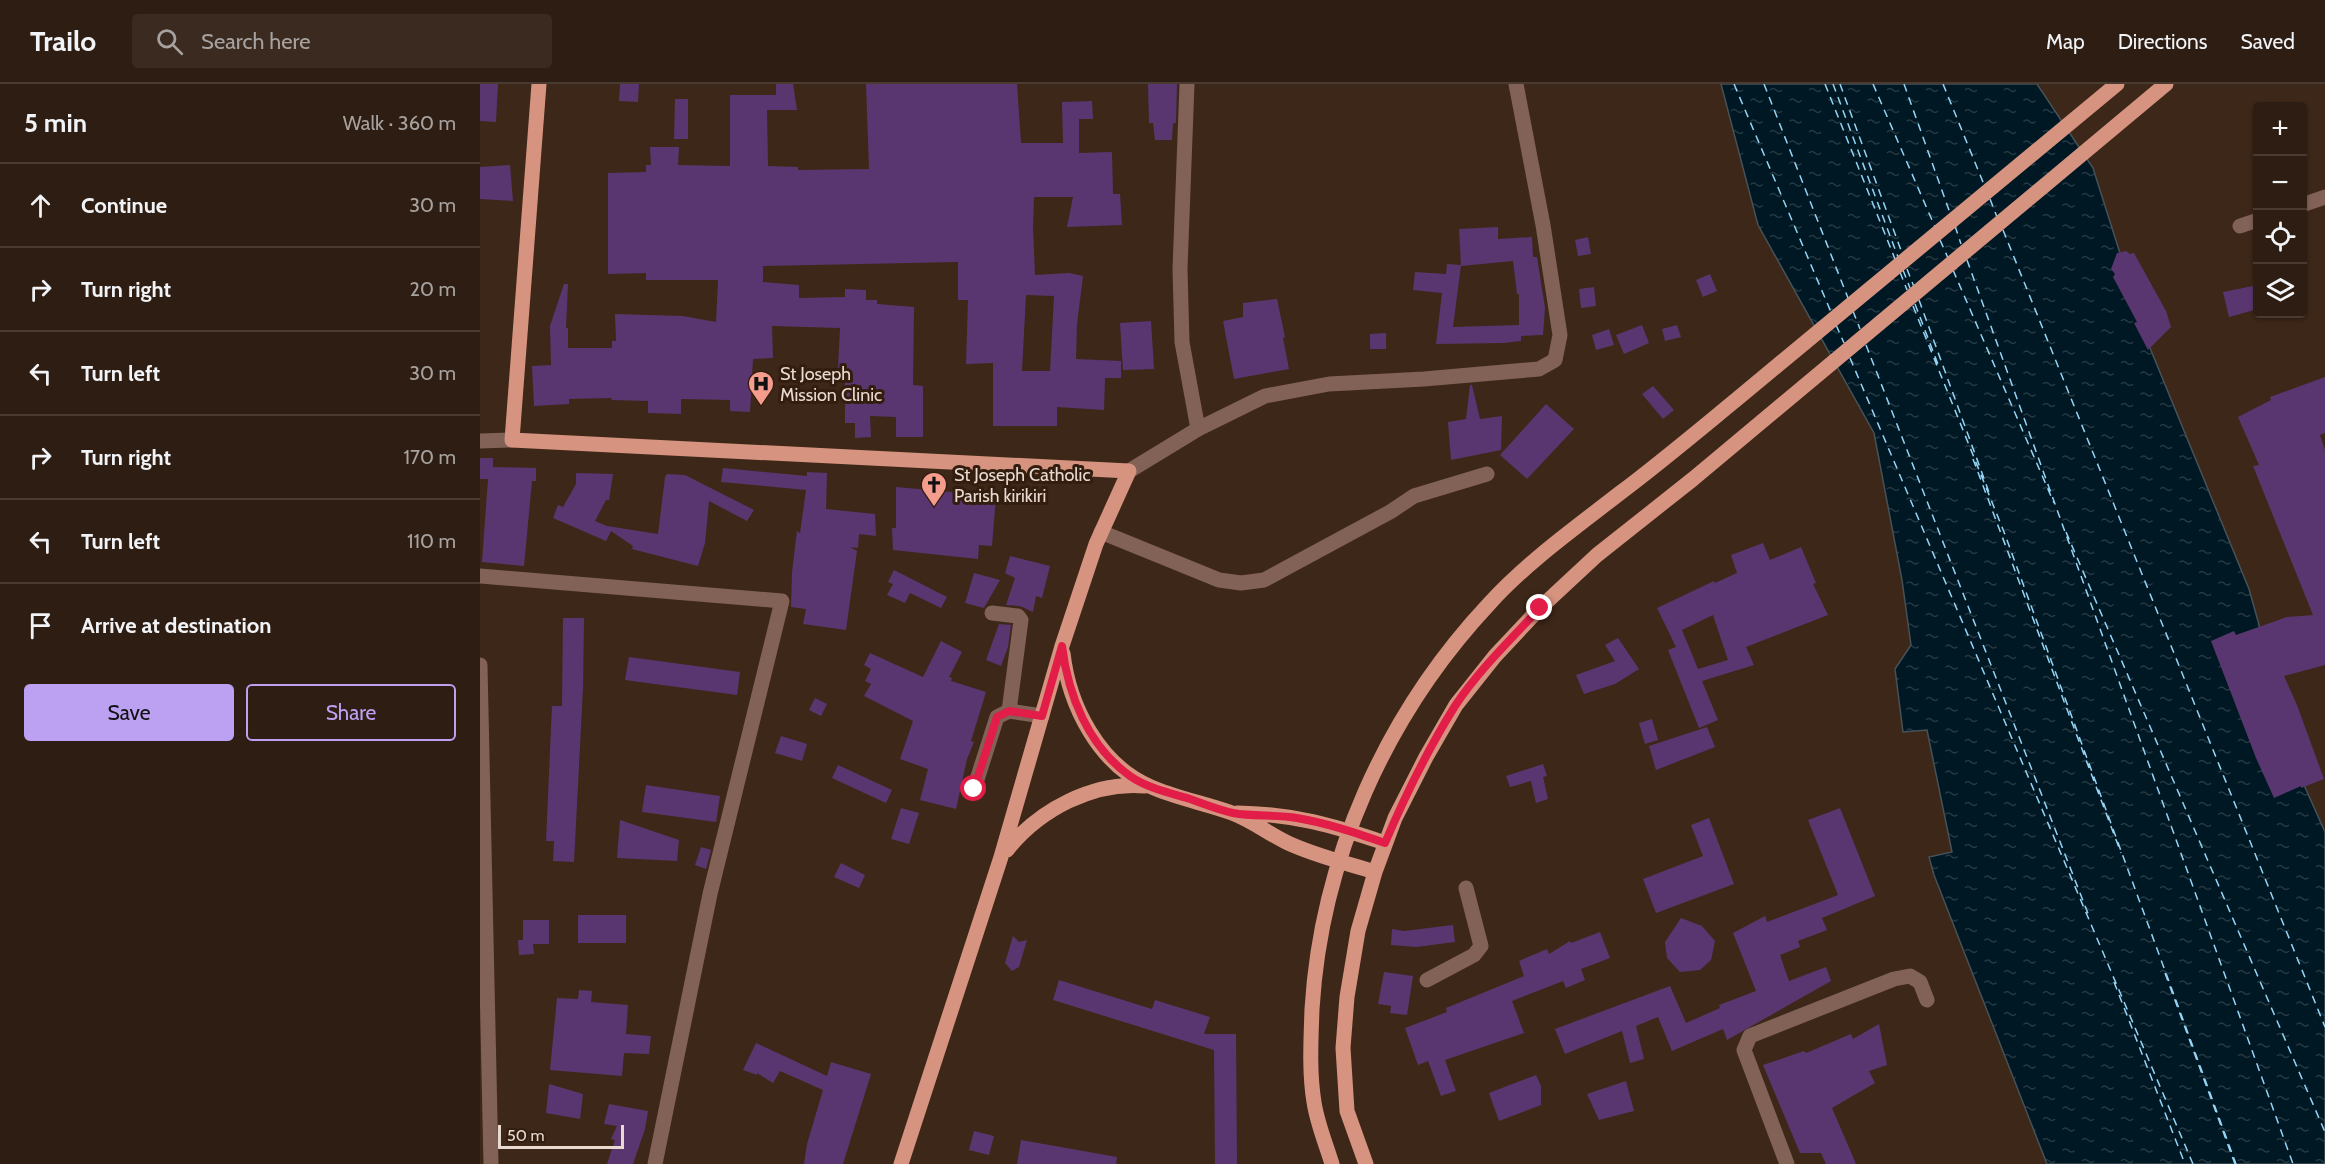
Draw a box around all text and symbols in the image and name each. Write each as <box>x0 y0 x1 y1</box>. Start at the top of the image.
search box <box>132 14 552 68</box>
text: Trailo <box>30 24 96 58</box>
icon: search <box>153 25 186 58</box>
text: Search here <box>201 28 310 55</box>
text: Map <box>2046 29 2085 54</box>
text: Directions <box>2118 29 2207 54</box>
text: Saved <box>2240 29 2295 54</box>
map controls <box>2253 102 2307 318</box>
button: + <box>2253 102 2307 156</box>
text: 5 min <box>24 107 87 139</box>
text: Walk · 360 m <box>343 111 456 135</box>
button: − <box>2253 156 2307 210</box>
icon: ahead <box>24 189 57 222</box>
text: Continue <box>81 192 167 219</box>
text: 30 m <box>409 193 456 217</box>
button: locate <box>2253 210 2307 264</box>
button: layers <box>2253 264 2307 318</box>
icon: right <box>24 273 57 306</box>
text: Turn right <box>81 276 171 303</box>
text: 20 m <box>410 277 456 301</box>
icon: left <box>24 357 57 390</box>
text: Turn left <box>81 360 160 387</box>
text: 30 m <box>409 361 456 385</box>
place label: St Joseph Mission Clinic <box>780 363 882 406</box>
hospital icon: St Joseph Mission Clinic <box>746 369 776 407</box>
icon: right <box>24 441 57 474</box>
text: Turn right <box>81 444 171 471</box>
text: 170 m <box>404 445 456 469</box>
place label: St Joseph Catholic Parish kirikiri <box>954 464 1091 507</box>
church icon: St Joseph Catholic Parish kirikiri <box>919 470 949 508</box>
icon: left <box>24 525 57 558</box>
text: Turn left <box>81 528 160 555</box>
text: 110 m <box>407 529 456 553</box>
route end <box>1526 594 1552 620</box>
icon: arrive <box>24 609 57 642</box>
text: Arrive at destination <box>81 612 271 639</box>
button: Save <box>24 684 234 741</box>
button: Share <box>246 684 456 741</box>
route start <box>960 775 986 801</box>
scale bar <box>498 1122 624 1150</box>
text: 50 m <box>507 1126 544 1145</box>

